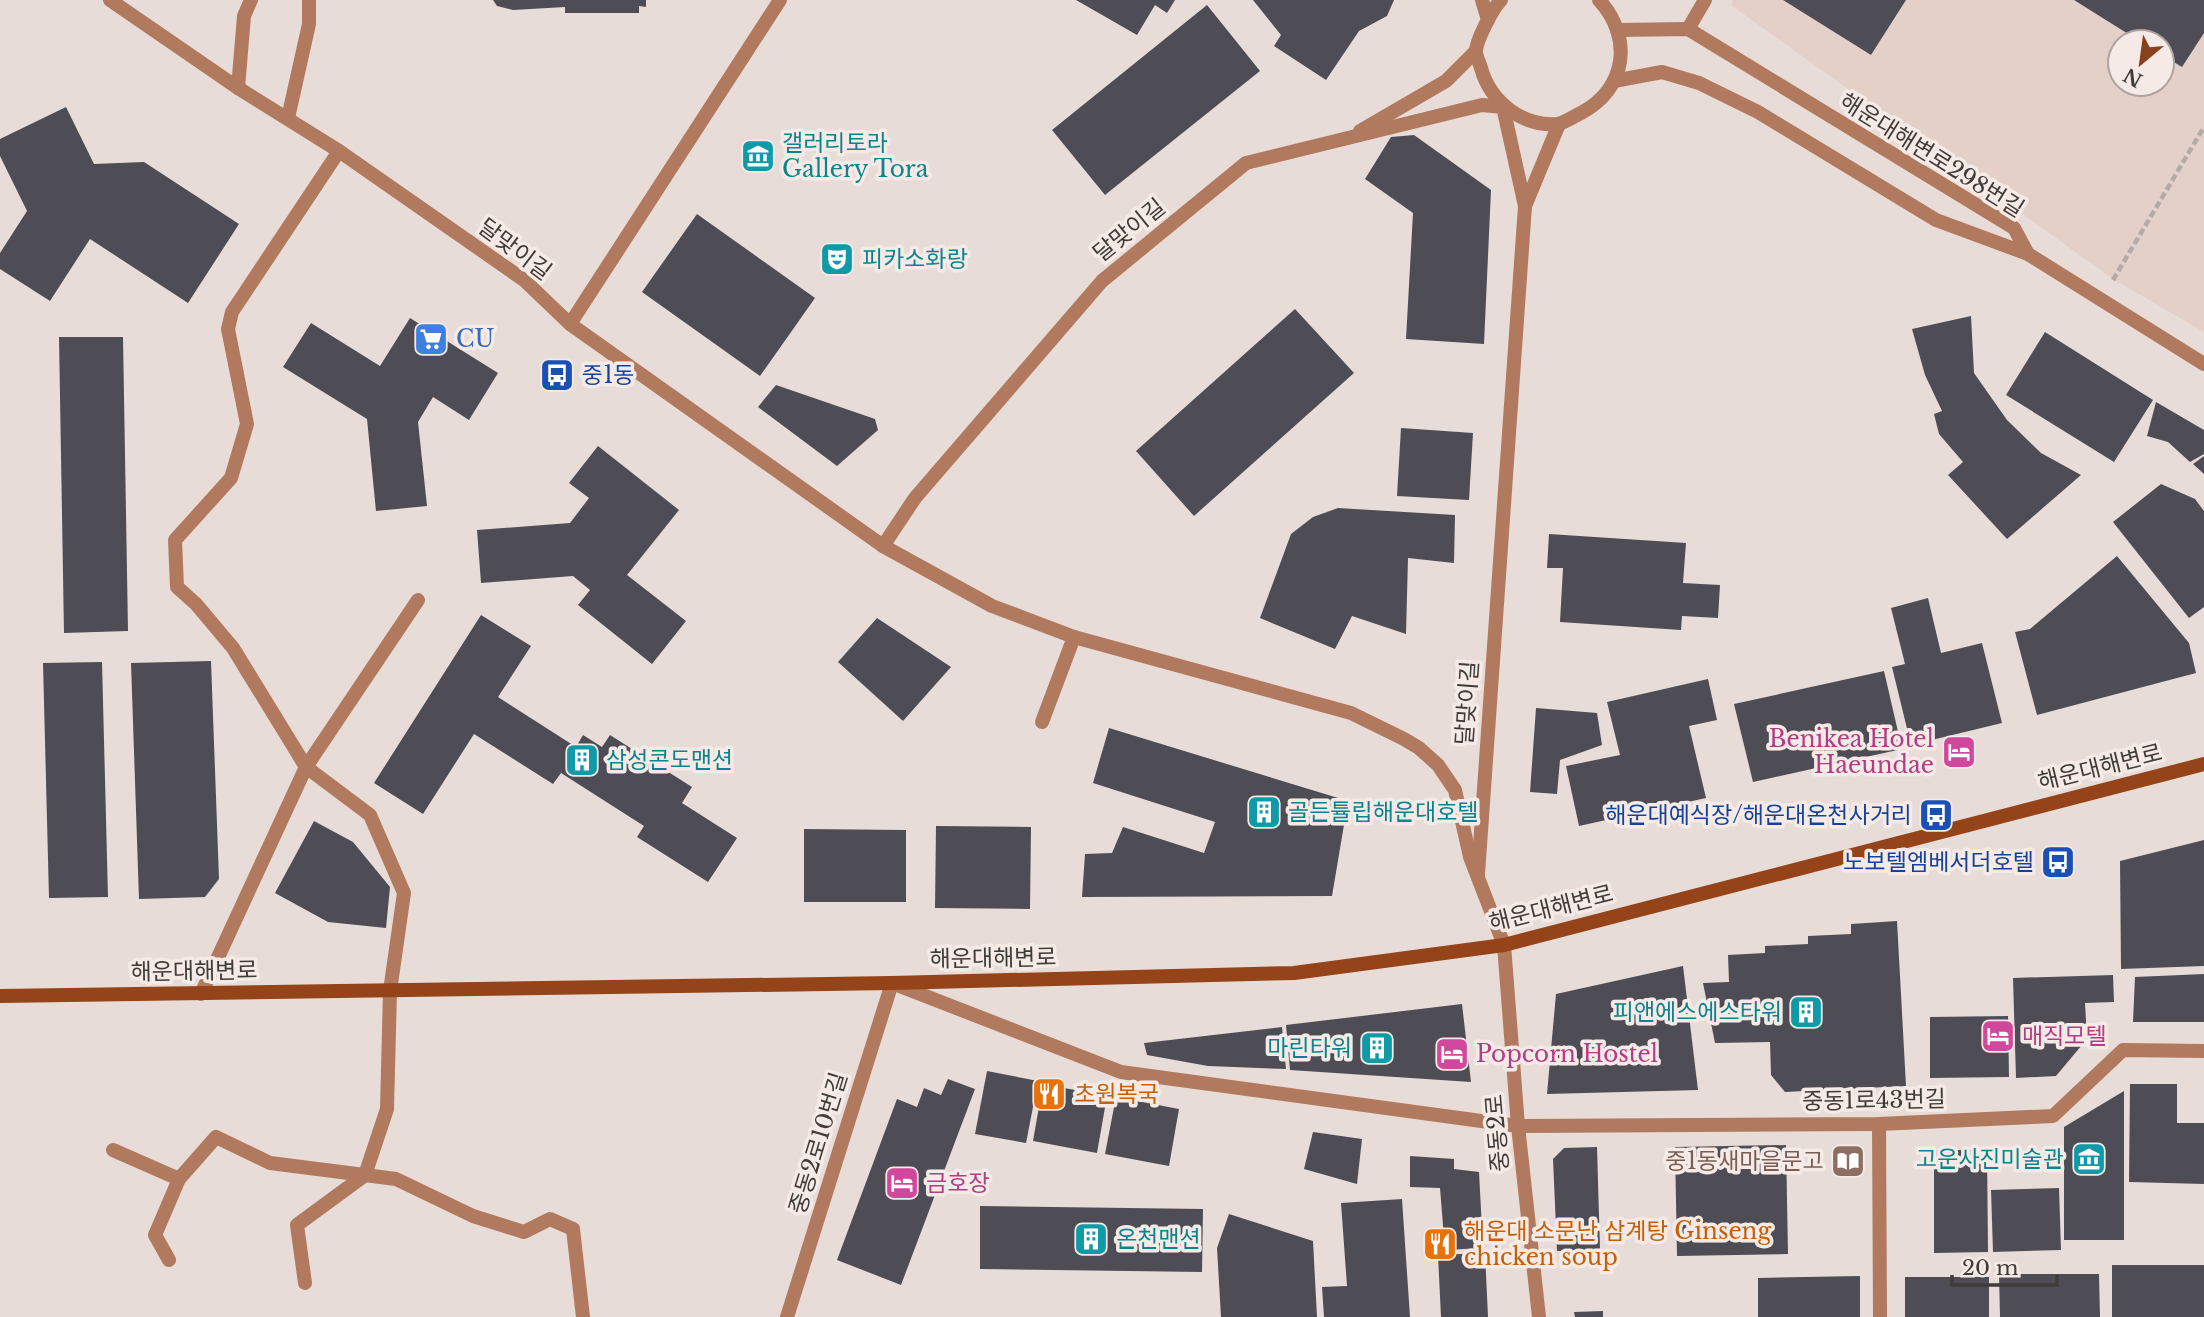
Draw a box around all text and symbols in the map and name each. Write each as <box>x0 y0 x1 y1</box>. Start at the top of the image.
north arrow <box>2106 28 2176 98</box>
text: N <box>2119 63 2146 92</box>
street label: 해운대해변로298번길 <box>1835 87 2029 223</box>
place label: 갤러리토라 Gallery Tora <box>782 129 929 183</box>
museum icon: 갤러리토라 Gallery Tora <box>739 137 777 175</box>
street label: 달맞이길 <box>1087 192 1171 268</box>
street label: 달맞이길 <box>473 212 557 286</box>
theatre icon: 피카소화랑 <box>818 240 856 278</box>
place label: 피카소화랑 <box>862 245 968 273</box>
supermarket icon: CU <box>412 320 450 358</box>
place label: CU <box>456 325 494 353</box>
bus stop icon: 중1동 <box>538 356 576 394</box>
place label: 중1동 <box>582 361 635 389</box>
street label: 달맞이길 <box>1450 660 1484 746</box>
place label: Benikea Hotel Haeundae <box>1769 725 1934 779</box>
hotel icon: Benikea Hotel Haeundae <box>1940 733 1978 771</box>
street label: 해운대해변로 <box>2035 738 2165 796</box>
building icon: 삼성콘도맨션 <box>563 741 601 779</box>
place label: 삼성콘도맨션 <box>606 746 733 774</box>
building icon: 골든튤립해운대호텔 <box>1245 793 1283 831</box>
bus stop icon: 해운대예식장/해운대온천사거리 <box>1917 796 1955 834</box>
place label: 골든튤립해운대호텔 <box>1288 798 1478 826</box>
place label: 해운대예식장/해운대온천사거리 <box>1605 801 1912 829</box>
bus stop icon: 노보텔엠베서더호텔 <box>2039 843 2077 881</box>
place label: 노보텔엠베서더호텔 <box>1844 848 2034 876</box>
street label: 해운대해변로 <box>1486 879 1616 937</box>
street label: 해운대해변로 <box>929 943 1057 973</box>
street label: 해운대해변로 <box>130 956 258 986</box>
building icon: 피앤에스에스타워 <box>1787 993 1825 1031</box>
place label: 피앤에스에스타워 <box>1613 998 1782 1026</box>
hotel icon: 매직모텔 <box>1979 1017 2017 1055</box>
place label: 매직모텔 <box>2022 1022 2107 1050</box>
building icon: 마린타워 <box>1358 1029 1396 1067</box>
place label: 마린타워 <box>1267 1034 1352 1062</box>
hotel icon: Popcorn Hostel <box>1433 1035 1471 1073</box>
place label: Popcorn Hostel <box>1476 1040 1658 1068</box>
street label: 중동2로10번길 <box>783 1069 853 1217</box>
restaurant icon: 초원복국 <box>1030 1075 1068 1113</box>
place label: 초원복국 <box>1074 1080 1159 1108</box>
street label: 중동1로43번길 <box>1802 1085 1946 1115</box>
street label: 중동2로 <box>1480 1093 1514 1173</box>
museum icon: 고운사진미술관 <box>2070 1140 2108 1178</box>
library icon: 중1동새마을문고 <box>1829 1142 1867 1180</box>
place label: 고운사진미술관 <box>1916 1145 2064 1173</box>
place label: 중1동새마을문고 <box>1666 1147 1824 1175</box>
hotel icon: 금호장 <box>883 1164 921 1202</box>
place label: 금호장 <box>926 1169 989 1197</box>
place label: 해운대 소문난 삼계탕 Ginseng chicken soup <box>1464 1217 1771 1271</box>
building icon: 온천맨션 <box>1072 1220 1110 1258</box>
place label: 온천맨션 <box>1116 1225 1201 1253</box>
restaurant icon: 해운대 소문난 삼계탕 Ginseng chicken soup <box>1421 1225 1459 1263</box>
scale bar <box>1952 1244 2057 1288</box>
text: 20 m <box>1962 1255 2019 1281</box>

